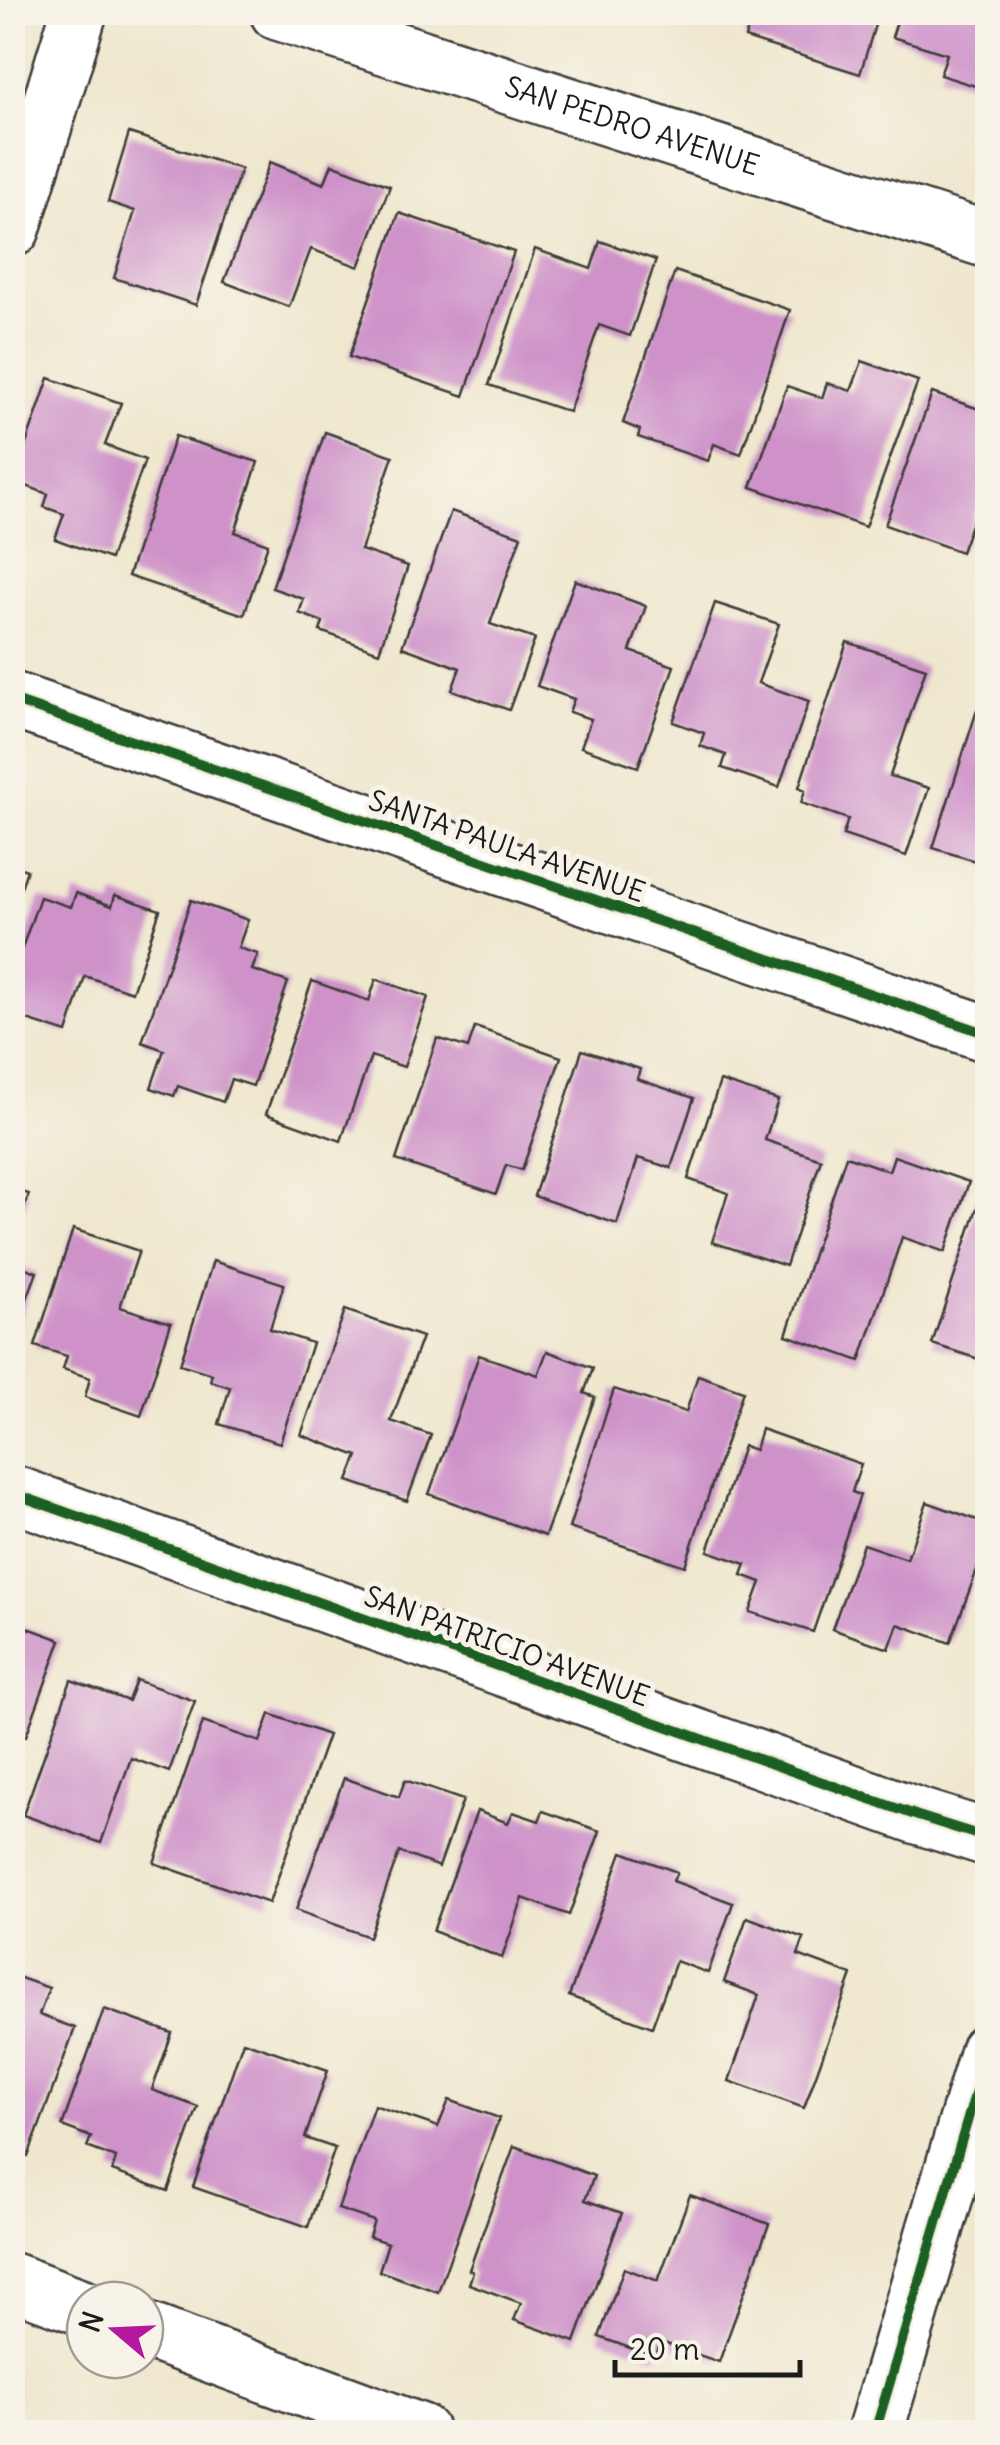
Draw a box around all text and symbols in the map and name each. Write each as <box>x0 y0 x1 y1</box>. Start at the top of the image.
street label: SAN PEDRO AVENUE <box>501 68 764 183</box>
street label: SANTA PAULA AVENUE <box>364 782 650 910</box>
street label: SAN PATRICIO AVENUE <box>359 1578 655 1714</box>
north arrow <box>65 2280 165 2380</box>
text: N <box>71 2307 112 2337</box>
scale bar <box>615 2315 800 2377</box>
text: 20 m <box>630 2330 700 2368</box>

